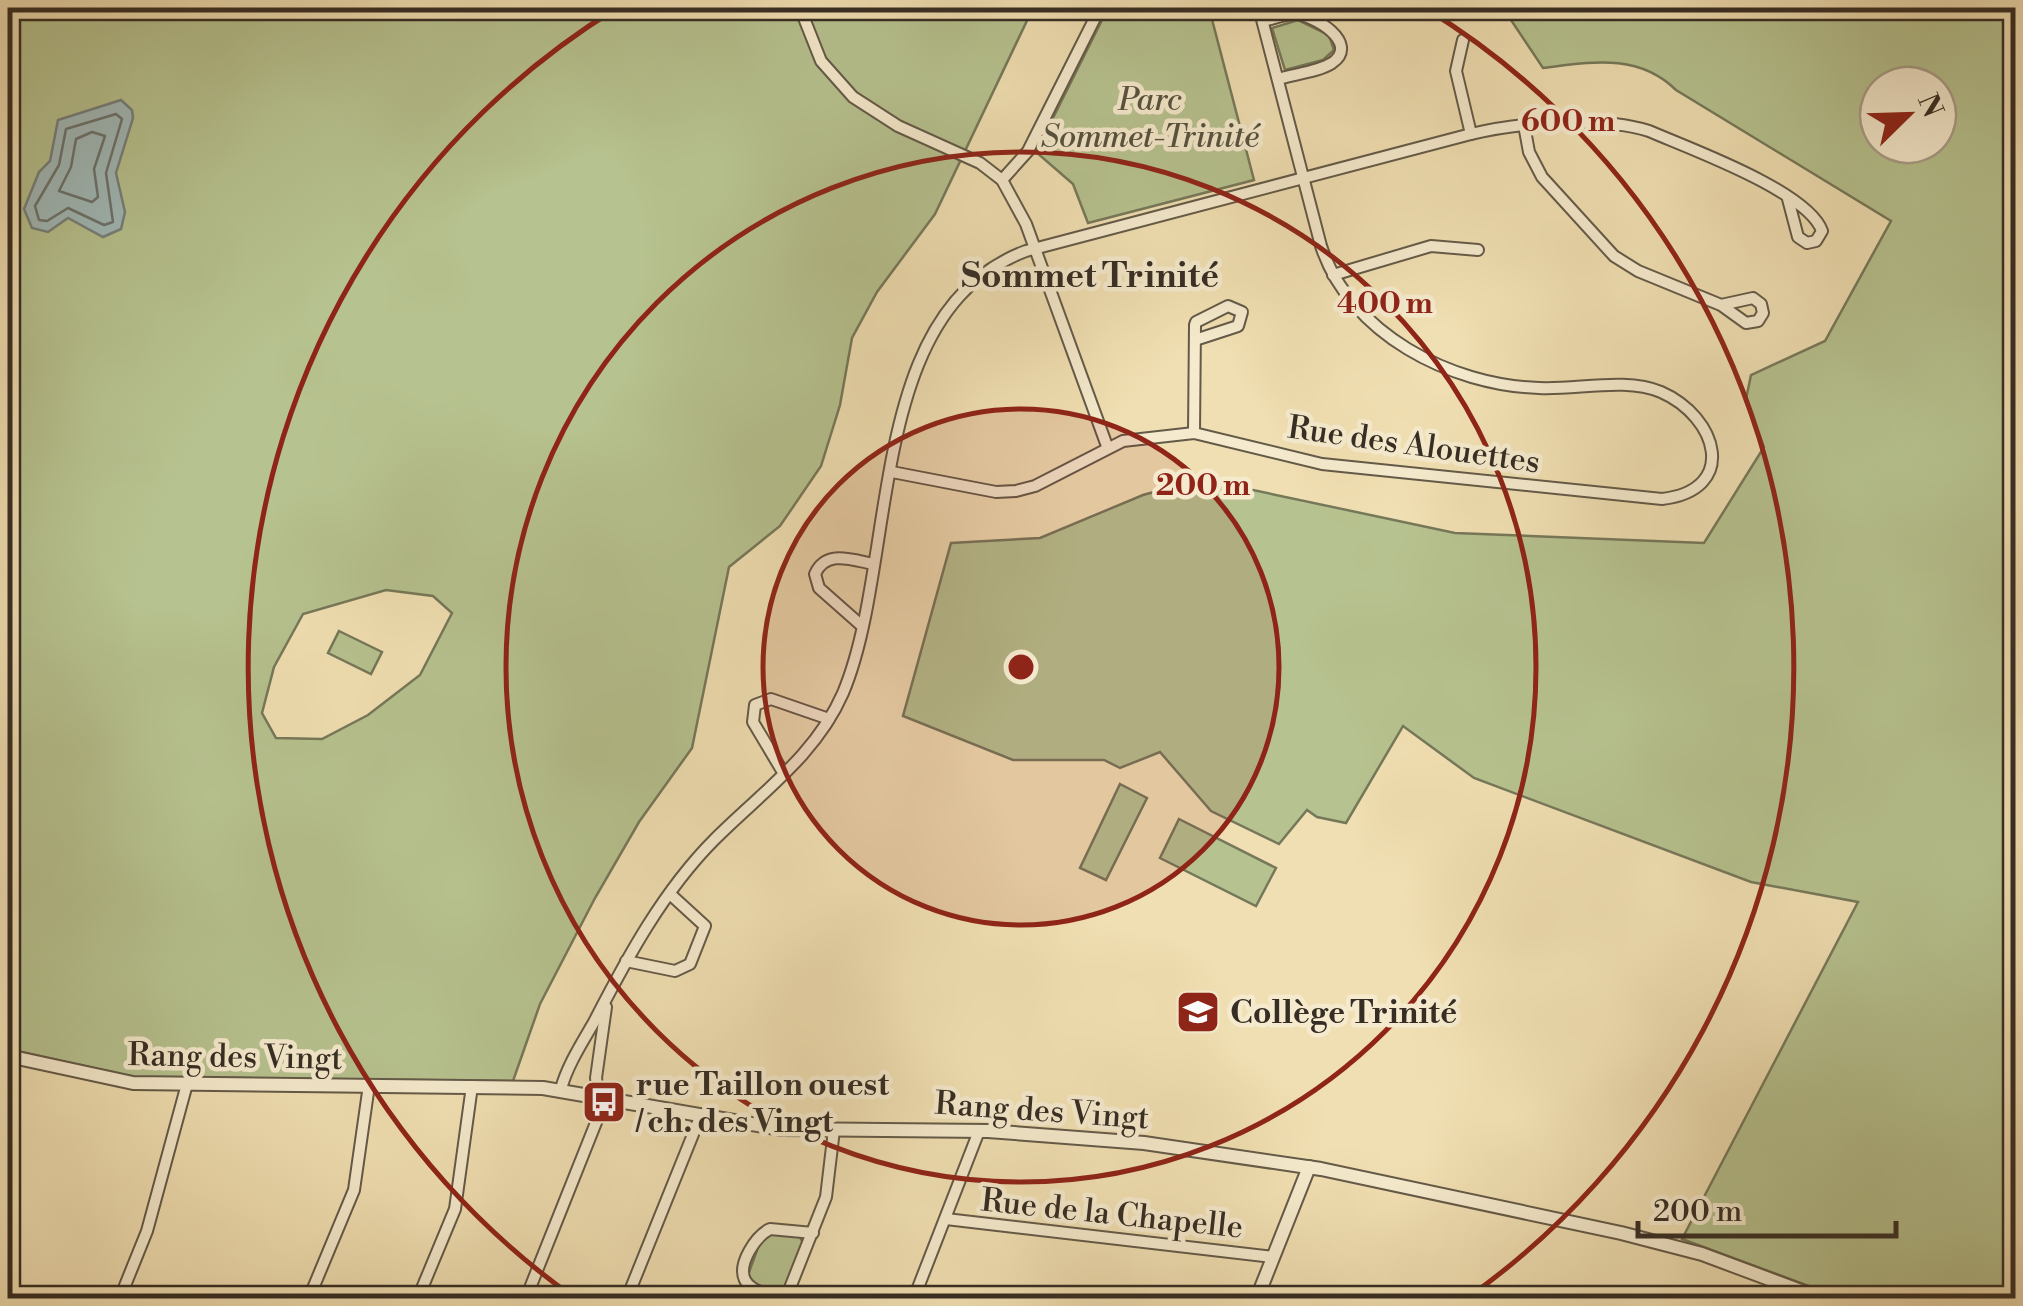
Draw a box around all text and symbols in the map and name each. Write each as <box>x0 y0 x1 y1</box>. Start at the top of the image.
north arrow <box>1858 65 1958 165</box>
park label: Parc Sommet-Trinité <box>1041 80 1261 157</box>
text: N <box>1909 89 1950 123</box>
text: 600 m <box>1521 103 1615 141</box>
district label: Sommet Trinité <box>961 255 1219 298</box>
text: 400 m <box>1337 285 1433 323</box>
street label: Rue des Alouettes <box>1285 407 1543 483</box>
text: 200 m <box>1156 467 1250 505</box>
centre of rings <box>1003 649 1039 685</box>
school or university icon: Collège Trinité <box>1175 989 1221 1035</box>
place label: Collège Trinité <box>1230 993 1457 1033</box>
street label: Rang des Vingt <box>127 1035 343 1079</box>
place label: rue Taillon ouest / ch. des Vingt <box>635 1065 890 1142</box>
bus stop icon: rue Taillon ouest / ch. des Vingt <box>581 1079 627 1125</box>
street label: Rang des Vingt <box>933 1084 1150 1138</box>
scale bar <box>1638 1176 1896 1238</box>
street label: Rue de la Chapelle <box>979 1180 1245 1248</box>
text: 200 m <box>1653 1193 1742 1231</box>

